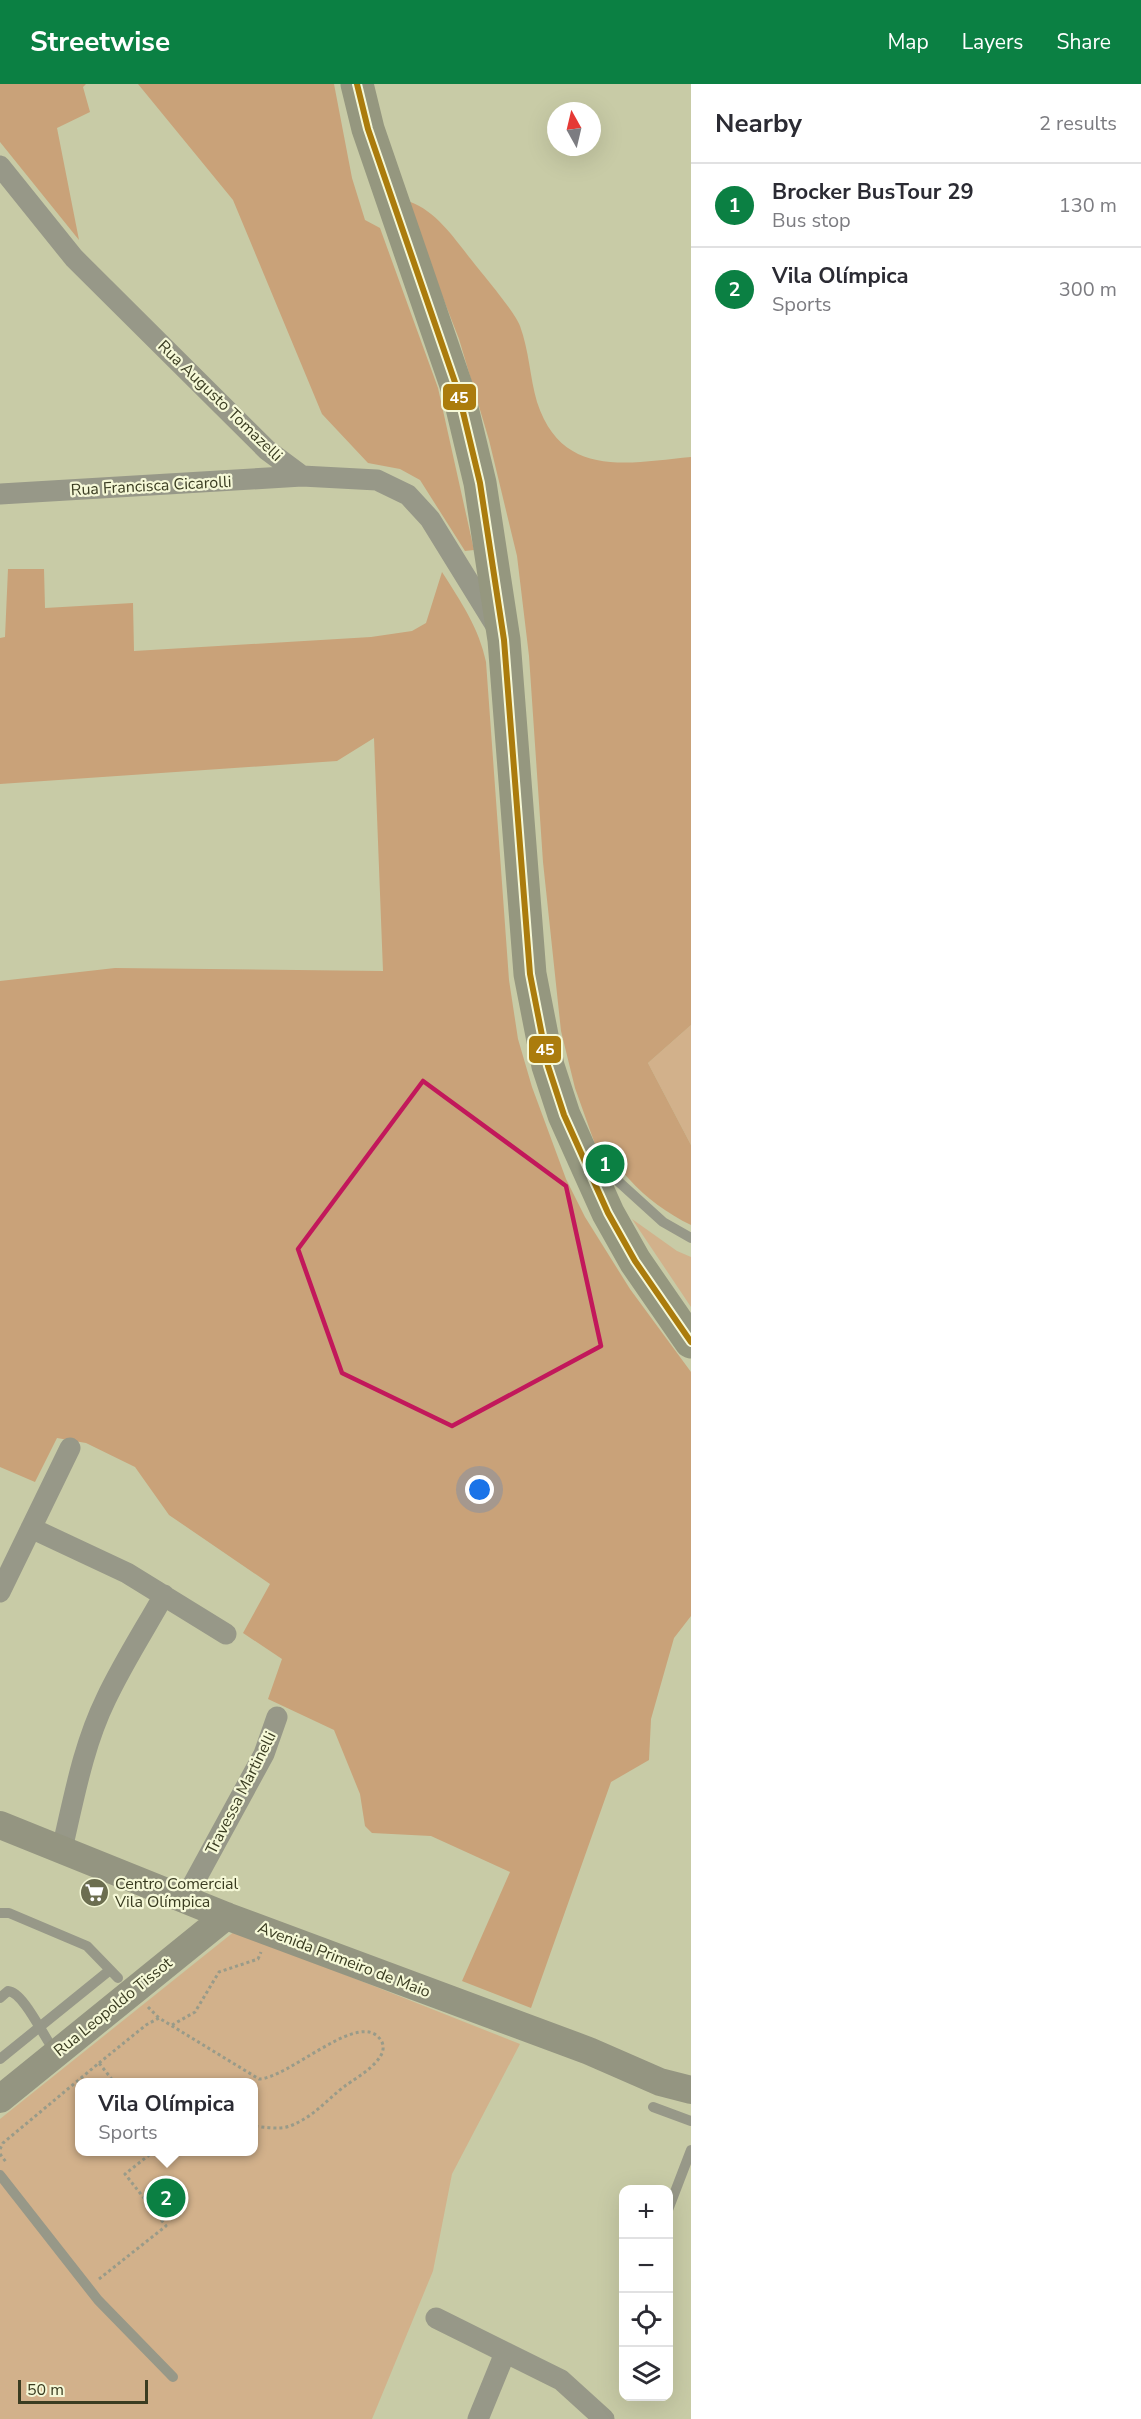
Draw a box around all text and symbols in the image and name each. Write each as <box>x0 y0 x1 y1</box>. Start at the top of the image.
text: Streetwise <box>30 23 170 61</box>
text: Map <box>887 28 929 56</box>
text: Layers <box>962 28 1023 56</box>
text: Share <box>1056 28 1111 56</box>
north arrow <box>547 102 601 156</box>
text: Nearby <box>715 106 802 141</box>
text: 2 results <box>1039 110 1117 137</box>
text: Brocker BusTour 29 <box>772 177 974 207</box>
text: 1 <box>729 192 741 219</box>
text: 130 m <box>1059 192 1117 219</box>
text: Bus stop <box>772 207 851 234</box>
text: Vila Olímpica <box>772 261 909 291</box>
text: 2 <box>729 276 741 303</box>
text: 300 m <box>1059 276 1117 303</box>
text: Sports <box>772 291 831 318</box>
street label: Rua Augusto Tomazelli <box>153 335 287 467</box>
line badge: 45 <box>442 383 477 411</box>
text: 45 <box>449 387 469 409</box>
street label: Rua Francisca Cicarolli <box>70 471 232 501</box>
line badge: 45 <box>528 1035 562 1064</box>
text: 45 <box>535 1039 555 1061</box>
pin: 1 <box>586 1142 624 1186</box>
your location <box>465 1475 494 1504</box>
street label: Travessa Martinelli <box>200 1728 282 1858</box>
place label: Centro Comercial Vila Olímpica <box>114 1873 239 1913</box>
supermarket icon: Centro Comercial Vila Olímpica <box>78 1877 110 1909</box>
street label: Avenida Primeiro de Maio <box>255 1917 434 2003</box>
street label: Rua Leopoldo Tissot <box>49 1952 177 2062</box>
popup <box>75 2078 258 2156</box>
text: Vila Olímpica <box>98 2089 235 2119</box>
text: Sports <box>98 2119 158 2146</box>
pin: 2 <box>146 2176 186 2220</box>
map controls <box>619 2185 673 2401</box>
button: + <box>619 2185 673 2239</box>
button: − <box>619 2239 673 2293</box>
button: locate <box>619 2293 673 2347</box>
button: layers <box>619 2347 673 2401</box>
scale bar <box>18 2377 148 2404</box>
text: 50 m <box>27 2379 64 2401</box>

